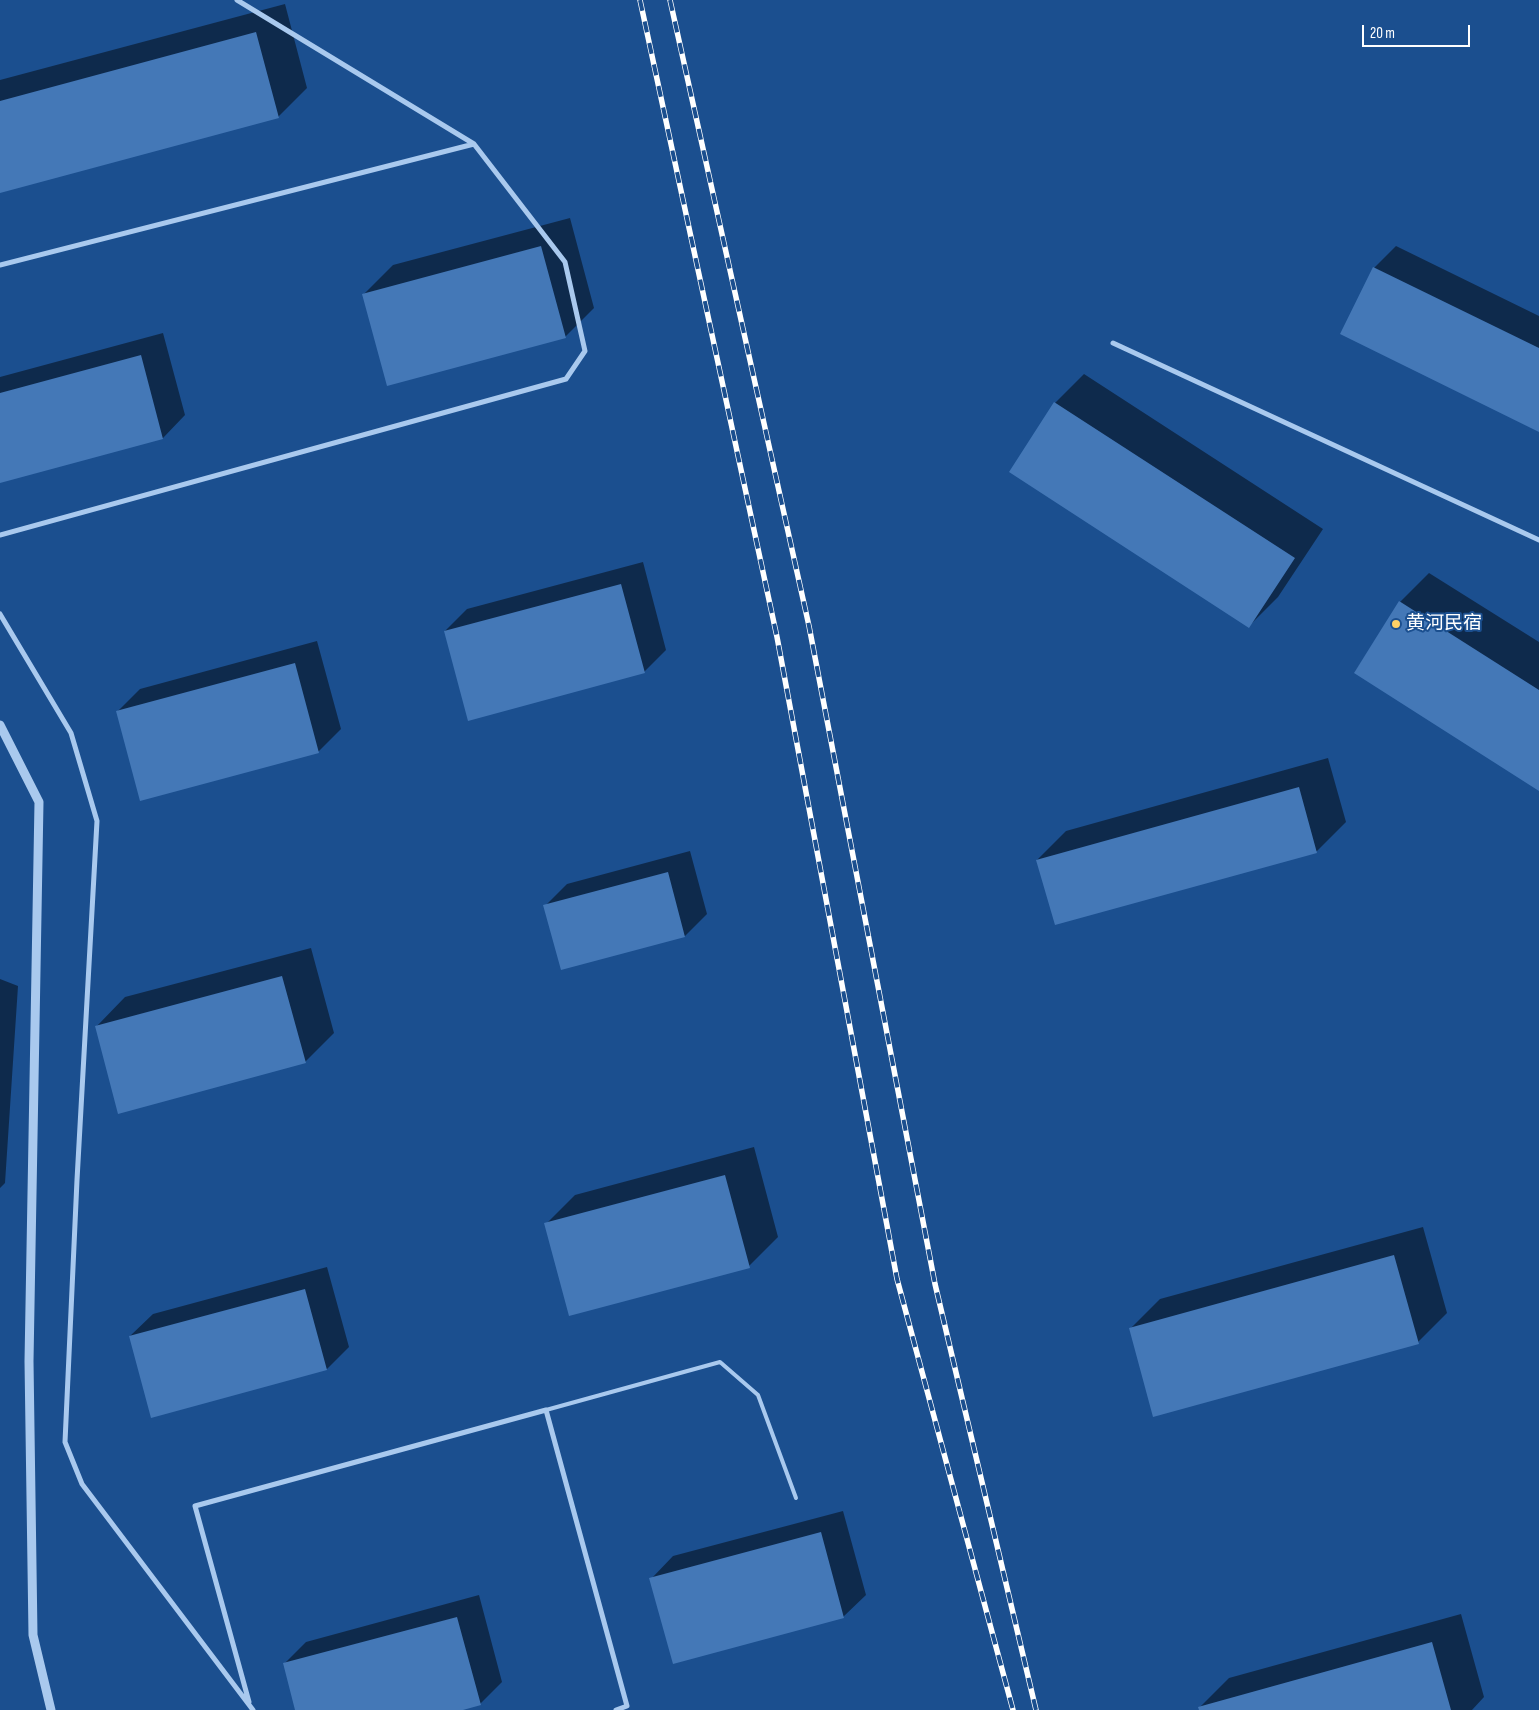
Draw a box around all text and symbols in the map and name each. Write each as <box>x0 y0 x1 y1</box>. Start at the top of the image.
scale bar <box>1364 15 1472 47</box>
text: 20 m <box>1370 24 1395 43</box>
place label: 黄河民宿 <box>1406 613 1482 635</box>
marker: 黄河民宿 <box>1390 618 1402 630</box>

